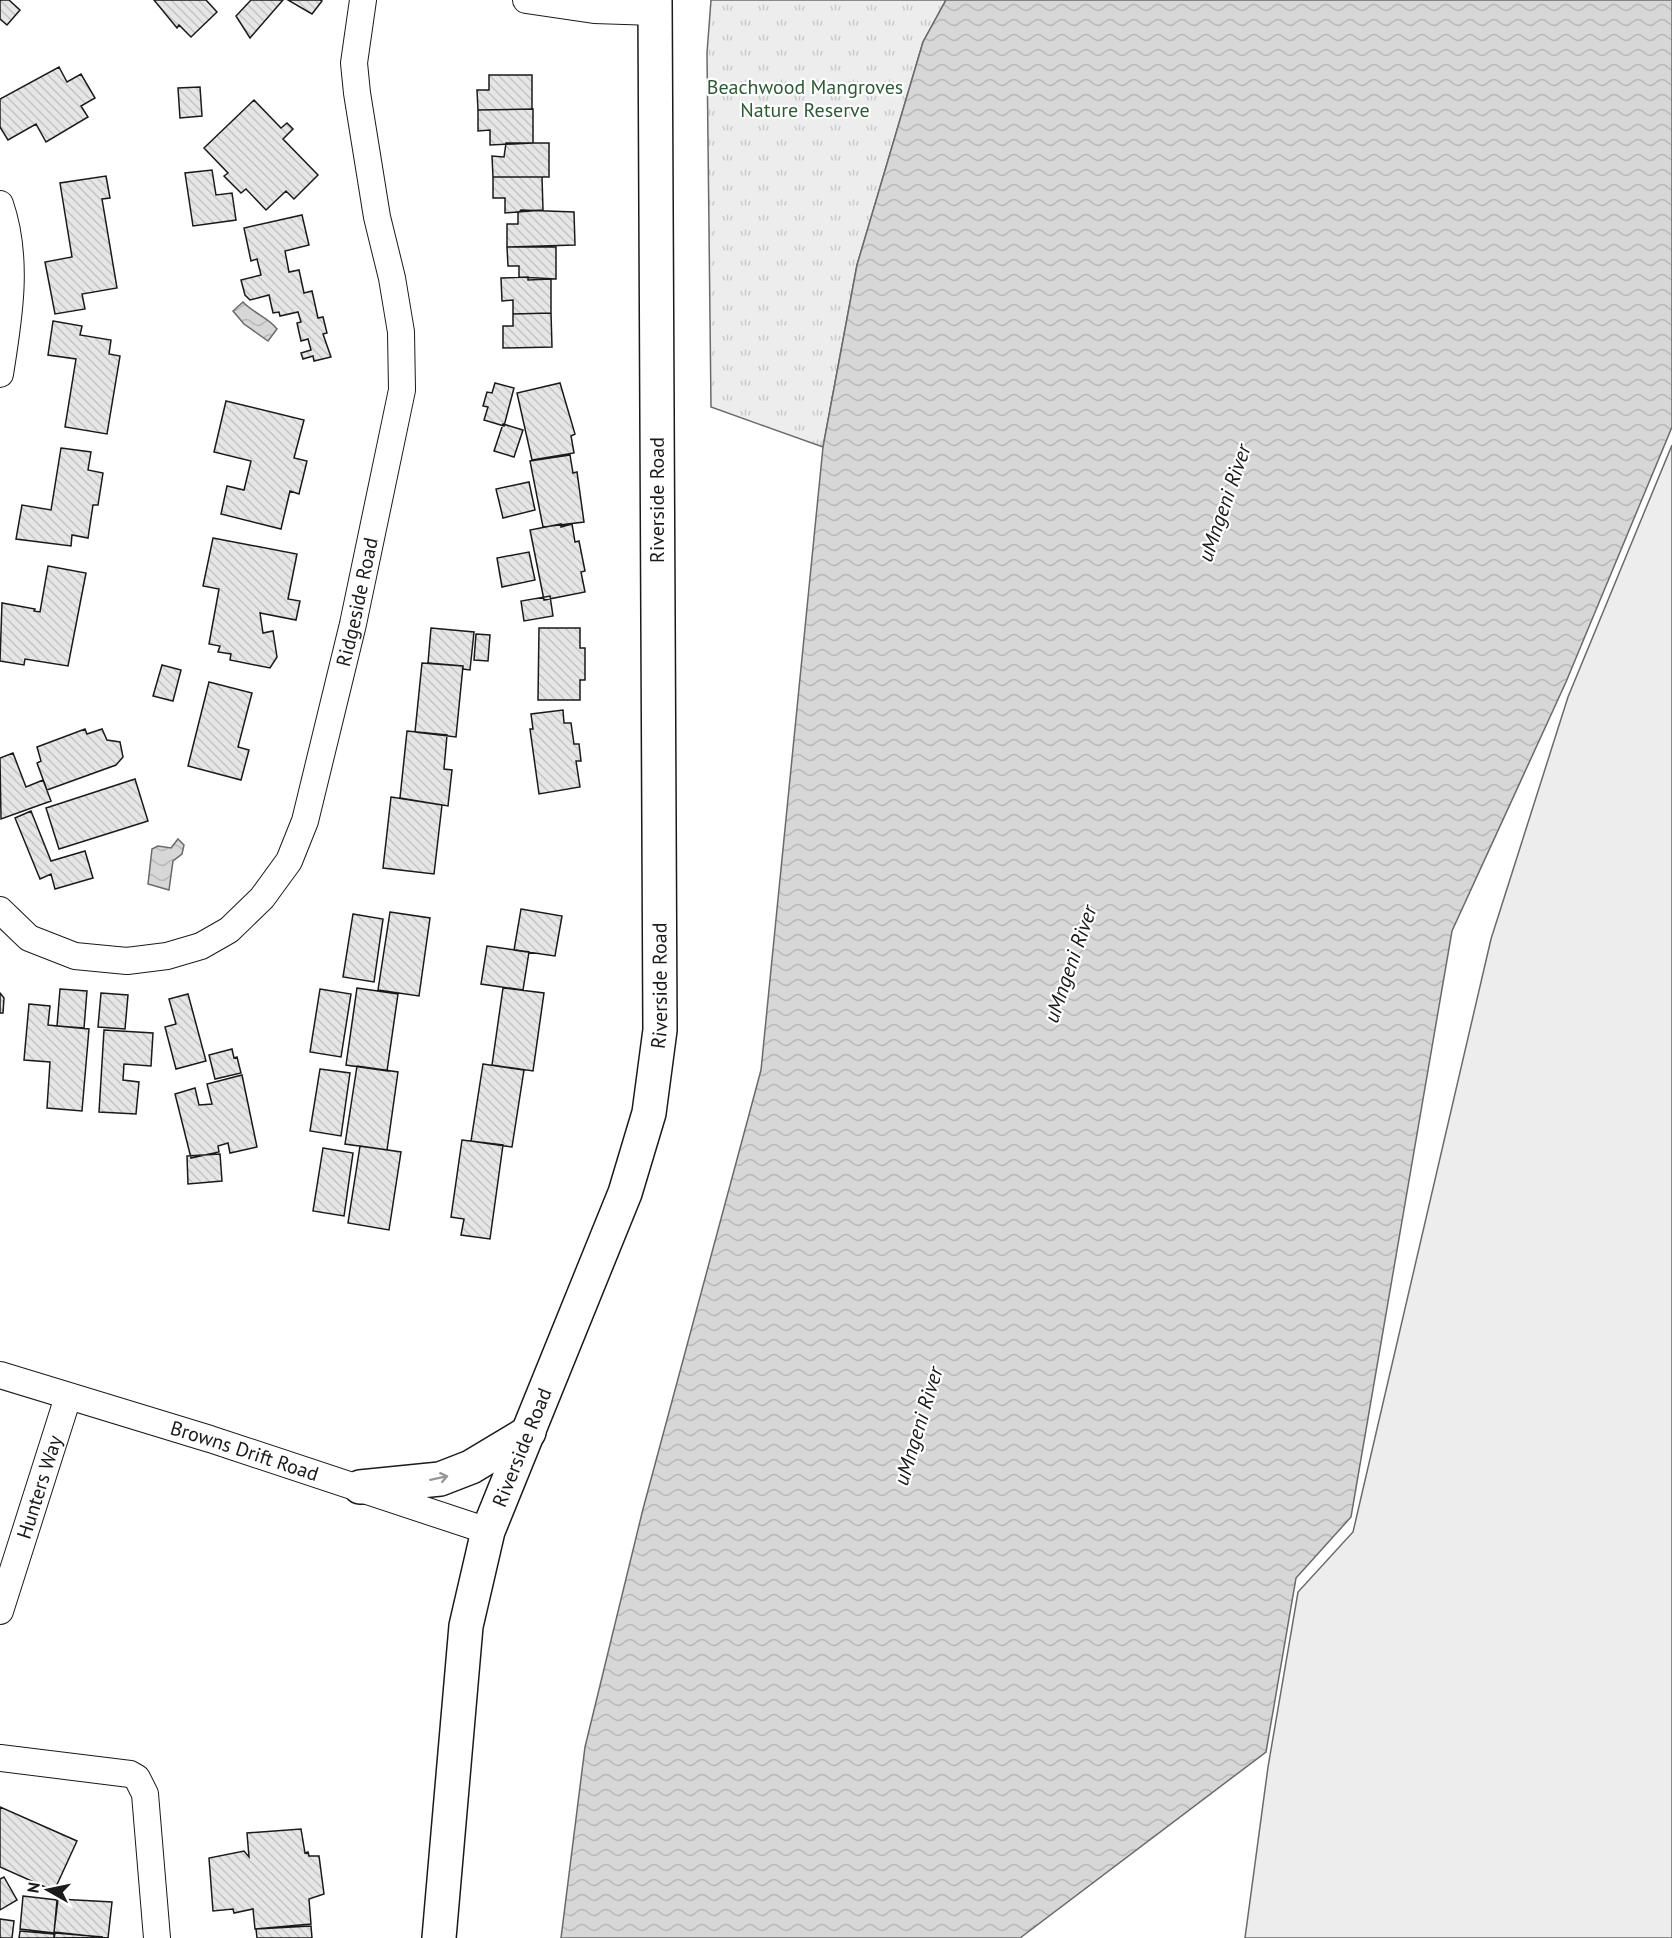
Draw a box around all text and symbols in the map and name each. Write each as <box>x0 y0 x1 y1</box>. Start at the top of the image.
park label: Beachwood Mangroves Nature Reserve <box>707 74 903 123</box>
street label: Riverside Road <box>644 437 670 563</box>
water label: uMngeni River <box>1191 439 1257 565</box>
street label: Ridgeside Road <box>330 535 384 669</box>
water label: uMngeni River <box>1037 900 1103 1026</box>
street label: Riverside Road <box>645 923 673 1050</box>
water label: uMngeni River <box>887 1361 949 1489</box>
street label: Riverside Road <box>486 1384 558 1511</box>
street label: Browns Drift Road <box>167 1415 322 1487</box>
street label: Hunters Way <box>11 1431 68 1542</box>
one-way arrow <box>428 1472 448 1483</box>
north arrow <box>18 1860 78 1920</box>
text: N <box>22 1881 44 1894</box>

